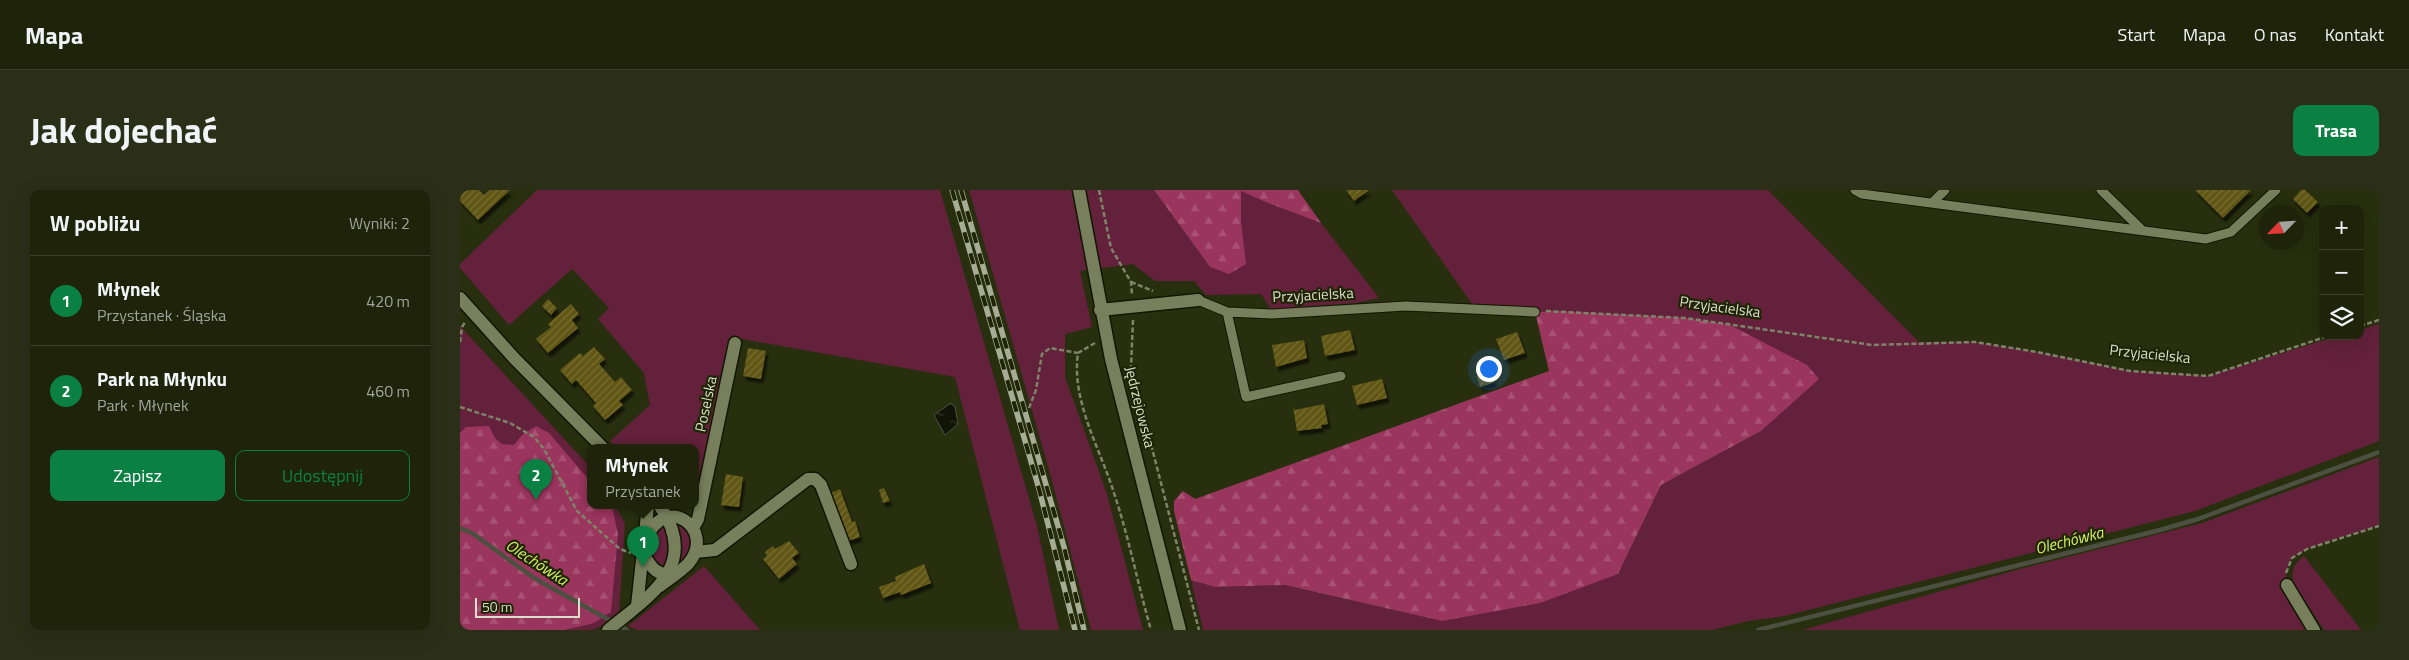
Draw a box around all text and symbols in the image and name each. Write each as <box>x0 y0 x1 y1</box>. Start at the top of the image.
text: Mapa <box>25 17 83 53</box>
text: Start <box>2118 21 2155 48</box>
text: Mapa <box>2183 21 2226 48</box>
text: O nas <box>2254 21 2297 48</box>
text: Kontakt <box>2325 21 2384 48</box>
text: Jak dojechać <box>30 103 217 157</box>
button: Trasa <box>2293 105 2379 156</box>
north arrow <box>2259 205 2304 250</box>
map controls <box>2319 205 2364 340</box>
button: + <box>2319 205 2364 250</box>
text: W pobliżu <box>50 207 140 239</box>
text: Wyniki: 2 <box>349 211 410 235</box>
button: − <box>2319 250 2364 295</box>
text: Młynek <box>97 274 160 303</box>
street label: Przyjacielska <box>1272 281 1355 308</box>
text: 1 <box>62 289 70 313</box>
text: 420 m <box>366 289 410 313</box>
street label: Przyjacielska <box>1678 289 1762 324</box>
button: layers <box>2319 295 2364 340</box>
text: Przystanek · Śląska <box>97 303 226 327</box>
street label: Przyjacielska <box>2108 338 2192 369</box>
your location <box>1476 356 1502 382</box>
text: Park na Młynku <box>97 364 227 393</box>
street label: Jędrzejowska <box>1119 364 1162 451</box>
street label: Poselska <box>688 373 723 434</box>
text: 2 <box>62 379 70 403</box>
text: 460 m <box>366 379 410 403</box>
text: Park · Młynek <box>97 393 189 417</box>
popup <box>587 444 699 509</box>
button: Zapisz <box>50 450 225 501</box>
button: Udostępnij <box>235 450 410 501</box>
text: Młynek <box>605 450 668 479</box>
pin: 2 <box>520 459 552 500</box>
text: Przystanek <box>605 479 681 503</box>
water label: Olechówka <box>2032 520 2107 560</box>
pin: 1 <box>627 526 659 567</box>
water label: Olechówka <box>501 533 574 592</box>
scale bar <box>475 595 580 618</box>
text: 50 m <box>482 596 512 617</box>

